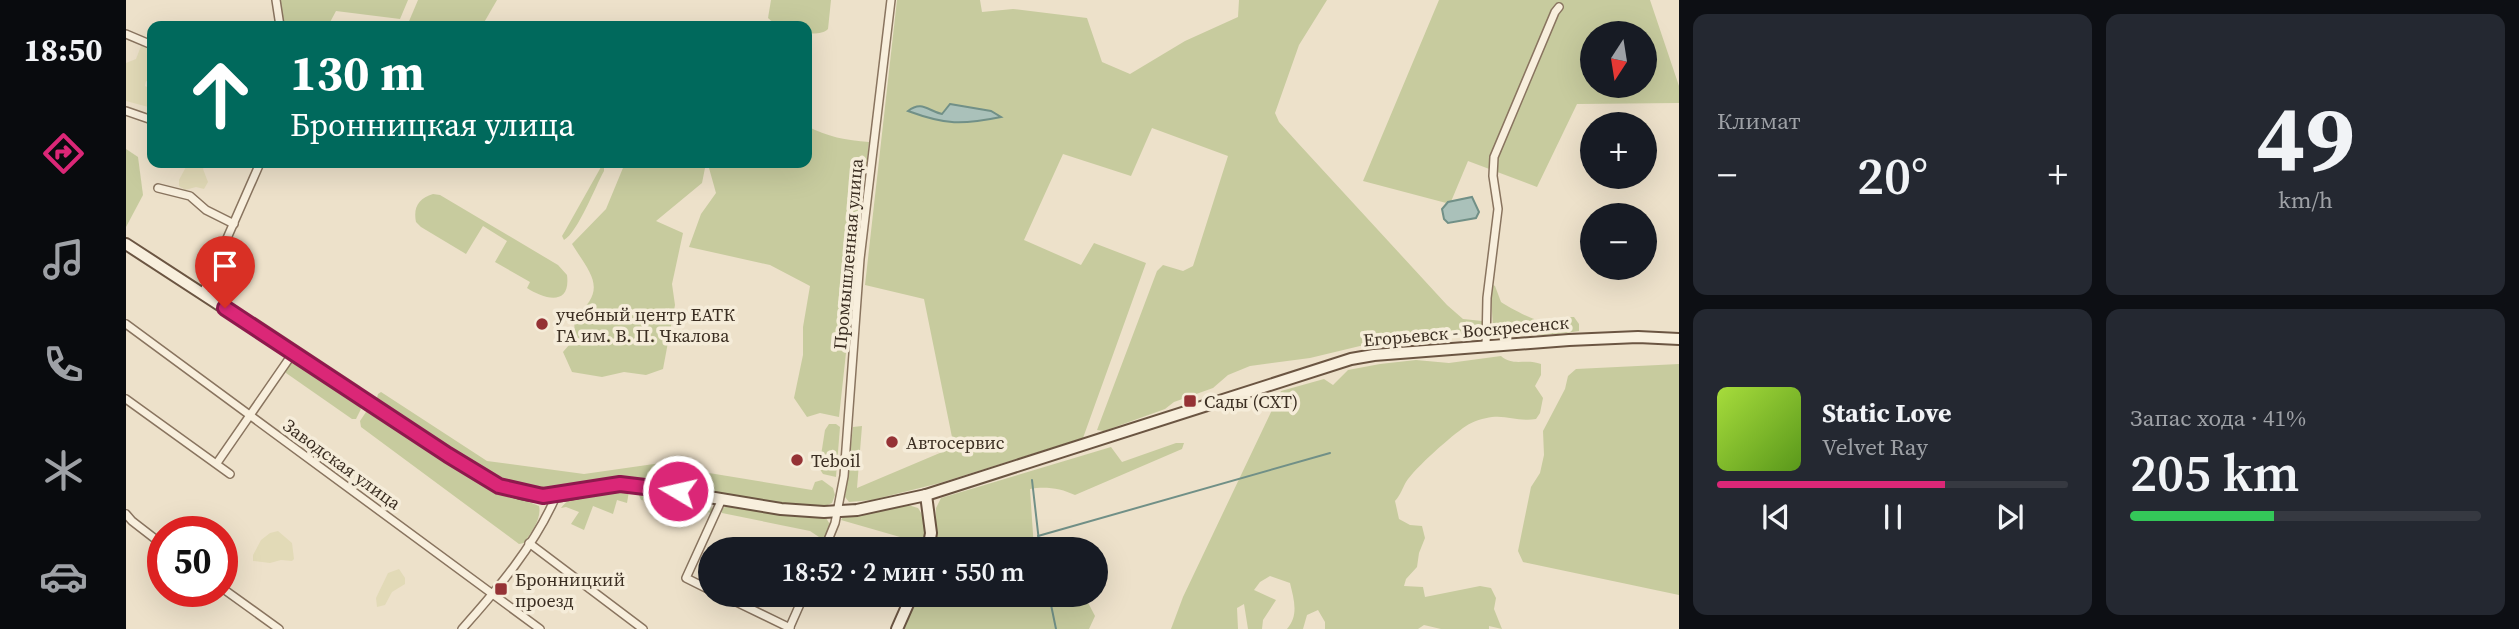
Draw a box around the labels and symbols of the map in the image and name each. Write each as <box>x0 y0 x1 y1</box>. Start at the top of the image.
north arrow <box>1580 21 1657 98</box>
street label: Промышленная улица <box>827 157 869 351</box>
pin <box>195 236 255 308</box>
place label: учебный центр ЕАТК ГА им. В. П. Чкалова <box>556 302 735 348</box>
street label: Егорьевск - Воскресенск <box>1362 310 1570 352</box>
marker: учебный центр ЕАТК ГА им. В. П. Чкалова <box>534 316 550 332</box>
place label: Сады (СХТ) <box>1204 389 1298 414</box>
marker: Сады (СХТ) <box>1182 393 1198 409</box>
street label: Заводская улица <box>278 413 407 516</box>
place label: Автосервис <box>906 430 1005 455</box>
marker: Автосервис <box>884 434 900 450</box>
place label: Teboil <box>811 448 861 473</box>
marker: Teboil <box>789 452 805 468</box>
position arrow <box>641 454 715 528</box>
speed limit sign: 50 <box>147 516 238 607</box>
place label: Бронницкий проезд <box>515 567 625 613</box>
marker: Бронницкий проезд <box>493 581 509 597</box>

